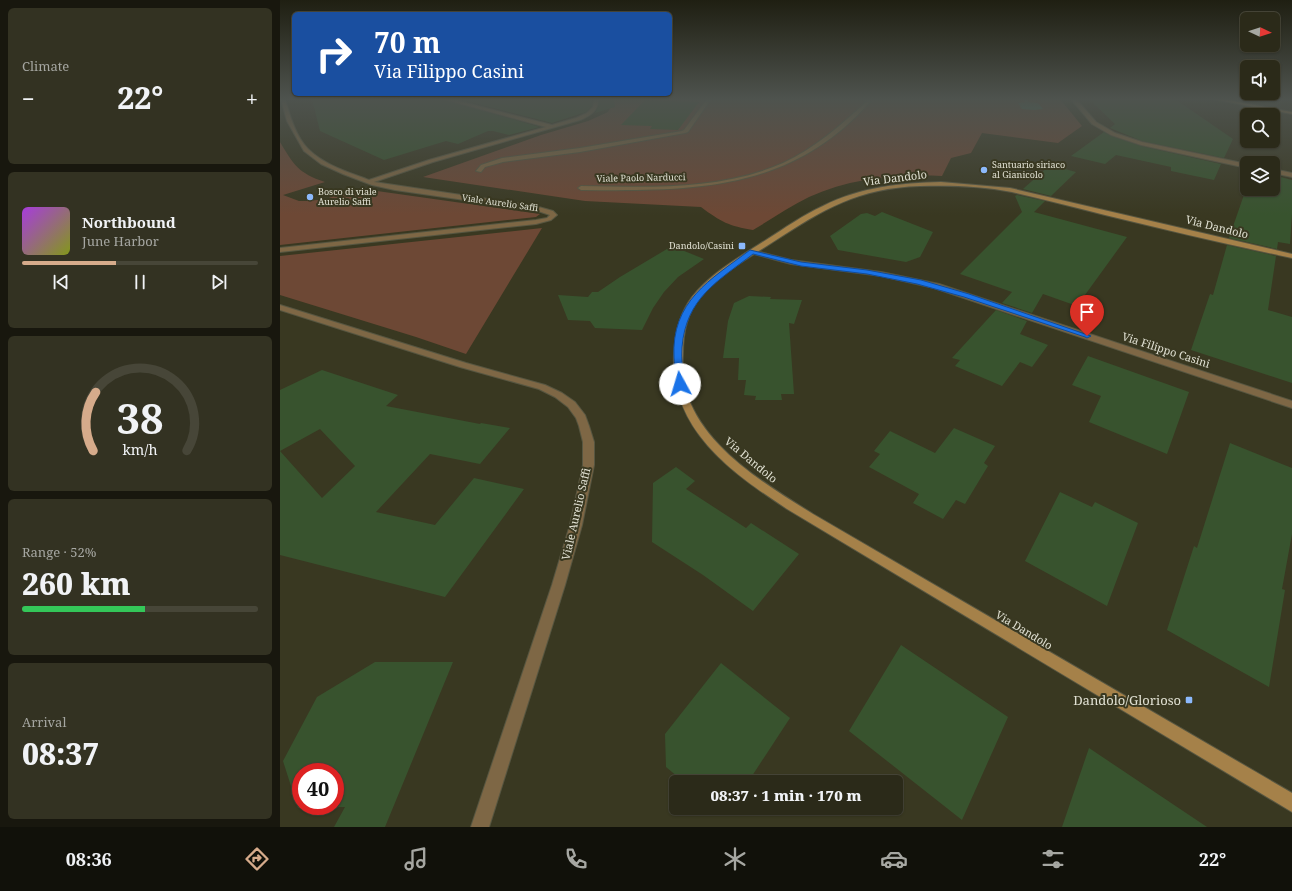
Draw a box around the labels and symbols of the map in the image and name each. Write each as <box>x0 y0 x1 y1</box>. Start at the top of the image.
north arrow <box>1240 12 1280 52</box>
place label: Santuario siriaco al Gianicolo <box>992 158 1065 181</box>
marker: Santuario siriaco al Gianicolo <box>979 165 989 175</box>
street label: Via Dandolo <box>862 166 928 189</box>
street label: Viale Paolo Narducci <box>596 170 686 185</box>
place label: Bosco di viale Aurelio Saffi <box>318 185 377 208</box>
street label: Viale Aurelio Saffi <box>461 191 539 214</box>
marker: Bosco di viale Aurelio Saffi <box>305 192 315 202</box>
street label: Via Dandolo <box>1184 211 1250 242</box>
place label: Dandolo/Casini <box>669 239 734 252</box>
marker: Dandolo/Casini <box>737 241 747 251</box>
pin <box>1070 295 1104 336</box>
street label: Via Filippo Casini <box>1120 328 1213 371</box>
position arrow <box>659 363 701 405</box>
street label: Via Dandolo <box>722 433 781 486</box>
street label: Viale Aurelio Saffi <box>558 466 593 561</box>
street label: Via Dandolo <box>993 607 1056 653</box>
place label: Dandolo/Glorioso <box>1073 691 1181 709</box>
marker: Dandolo/Glorioso <box>1184 695 1194 705</box>
speed limit sign: 40 <box>292 763 344 815</box>

